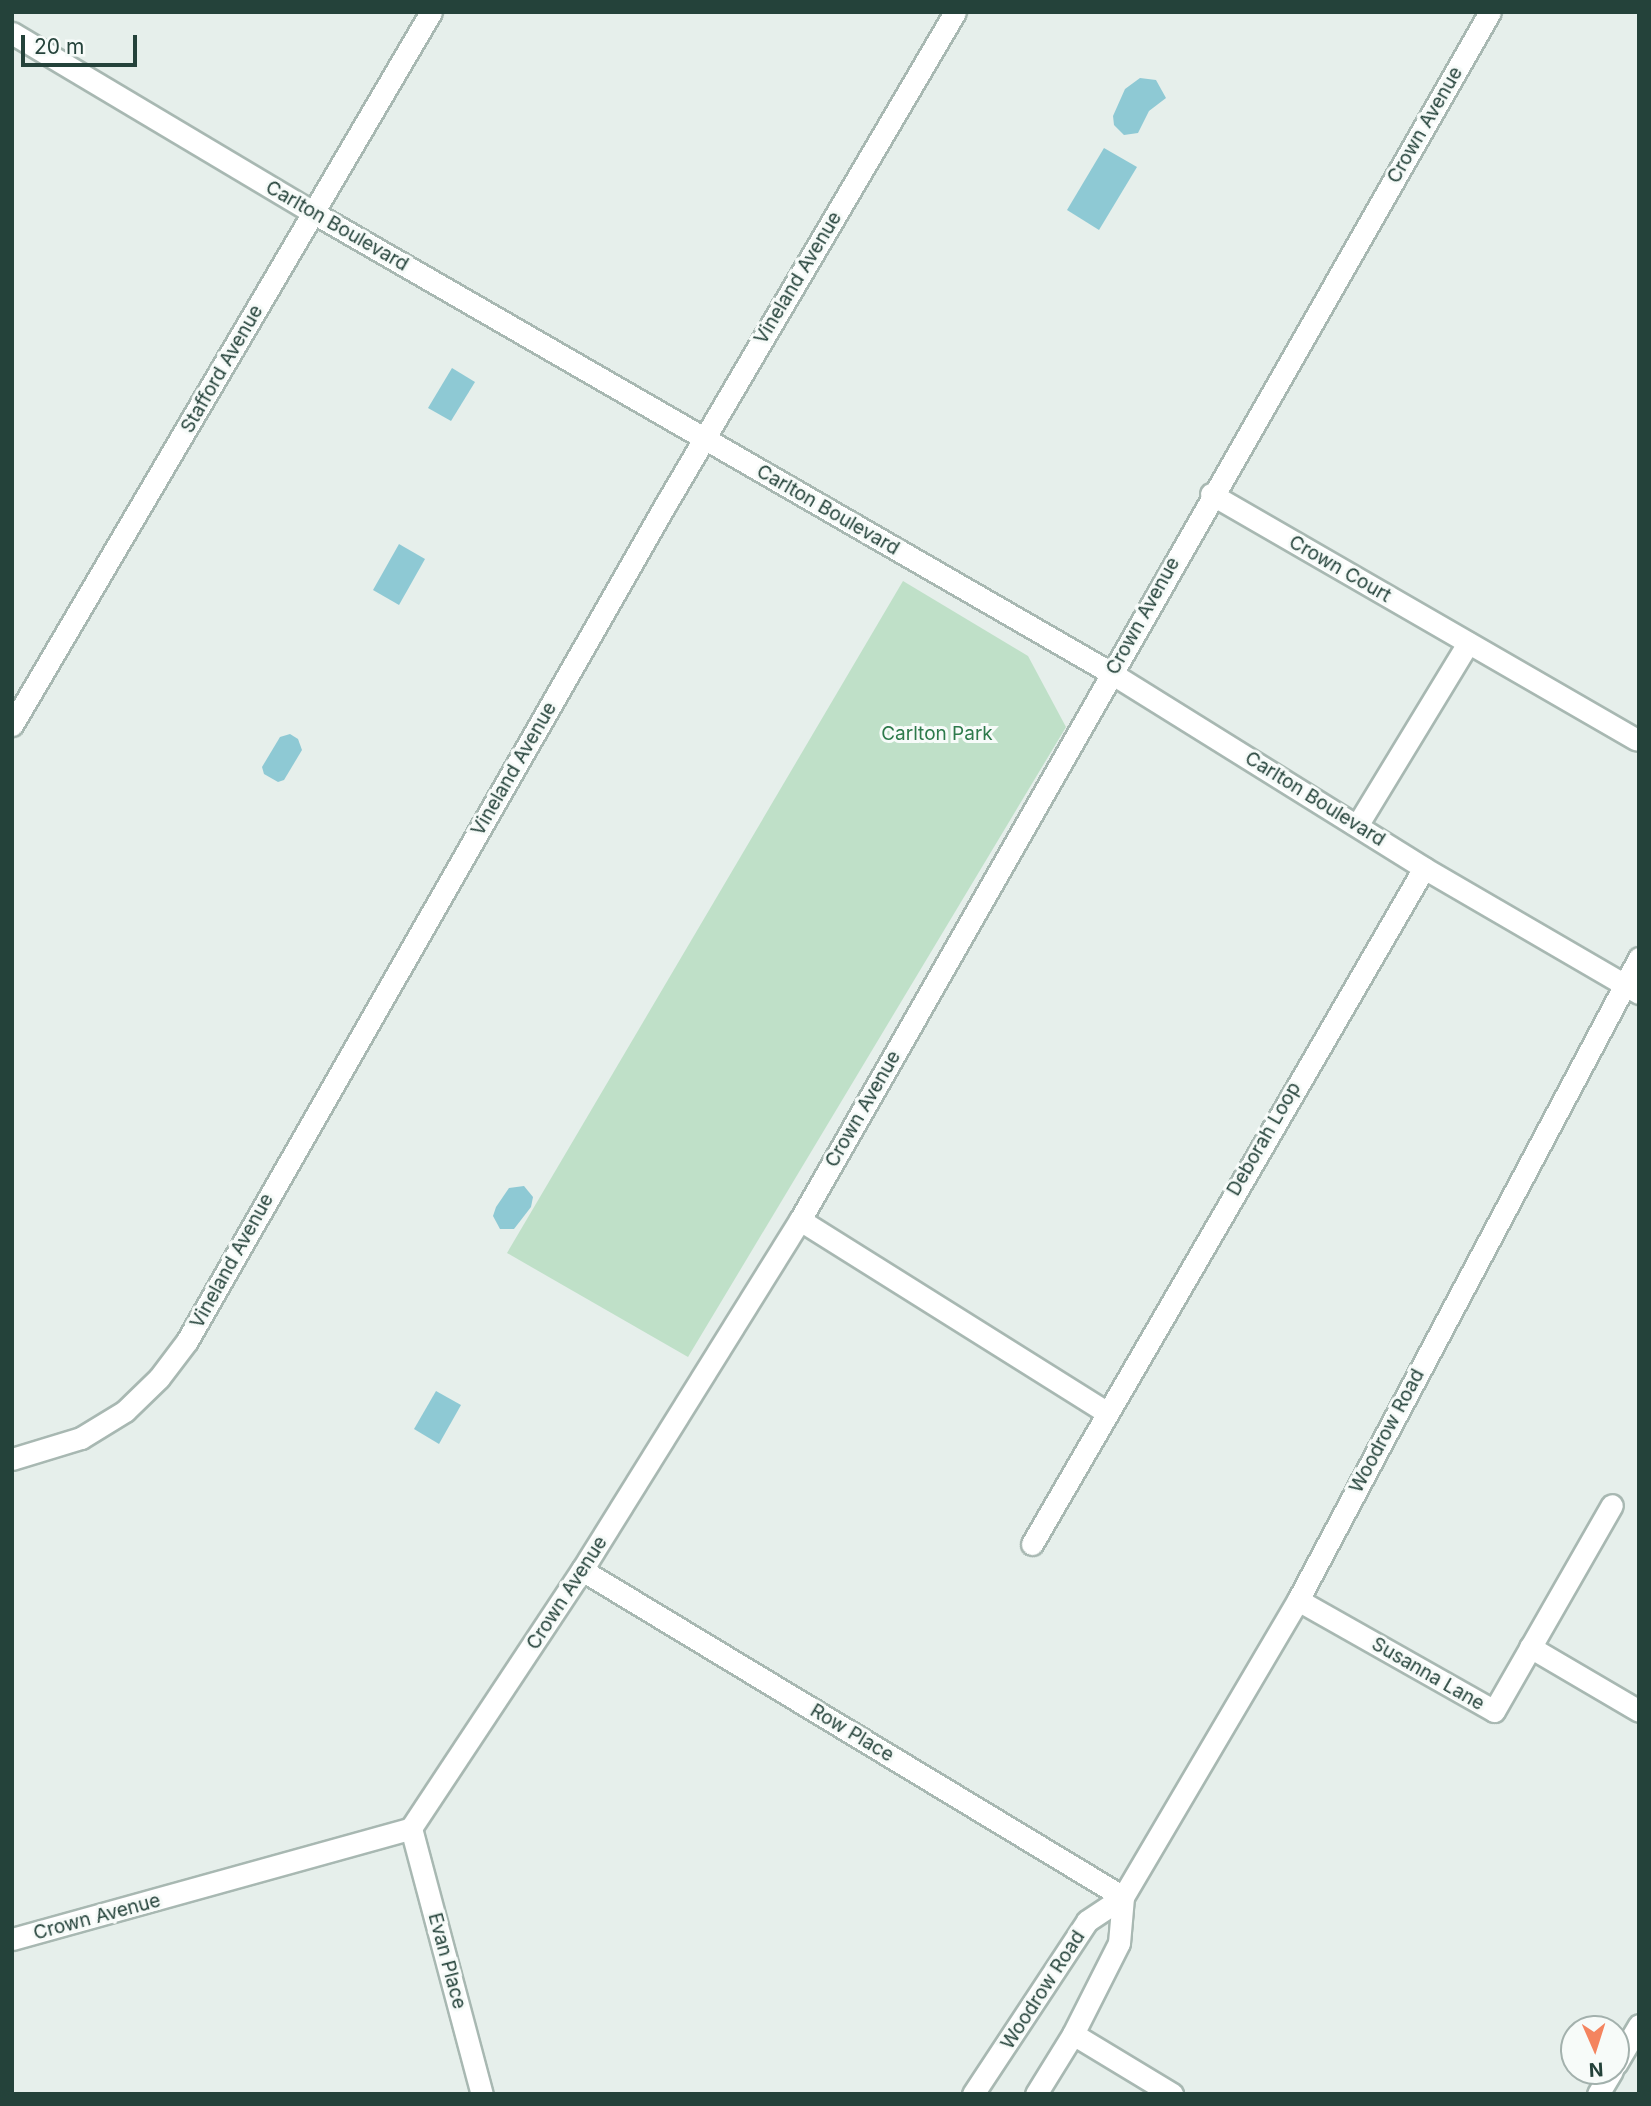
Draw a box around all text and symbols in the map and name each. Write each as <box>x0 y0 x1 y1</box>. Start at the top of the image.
scale bar <box>24 21 140 65</box>
text: 20 m <box>34 34 84 59</box>
street label: Crown Avenue <box>1382 63 1468 187</box>
street label: Carlton Boulevard <box>262 176 412 276</box>
street label: Vineland Avenue <box>750 208 846 348</box>
street label: Stafford Avenue <box>176 301 268 437</box>
street label: Carlton Boulevard <box>753 460 903 560</box>
street label: Crown Court <box>1285 531 1395 607</box>
street label: Crown Avenue <box>1101 553 1185 679</box>
street label: Vineland Avenue <box>467 698 561 840</box>
park label: Carlton Park <box>881 723 993 745</box>
street label: Carlton Boulevard <box>1241 747 1389 851</box>
street label: Crown Avenue <box>820 1047 906 1171</box>
street label: Deborah Loop <box>1222 1078 1306 1200</box>
street label: Vineland Avenue <box>186 1190 278 1332</box>
street label: Woodrow Road <box>1345 1365 1429 1497</box>
street label: Crown Avenue <box>522 1532 612 1654</box>
street label: Susanna Lane <box>1368 1633 1488 1715</box>
street label: Row Place <box>806 1699 898 1767</box>
street label: Crown Avenue <box>31 1889 163 1945</box>
street label: Evan Place <box>423 1910 471 2012</box>
street label: Woodrow Road <box>996 1926 1090 2054</box>
north arrow <box>1560 2015 1630 2085</box>
text: N <box>1588 2058 1604 2081</box>

